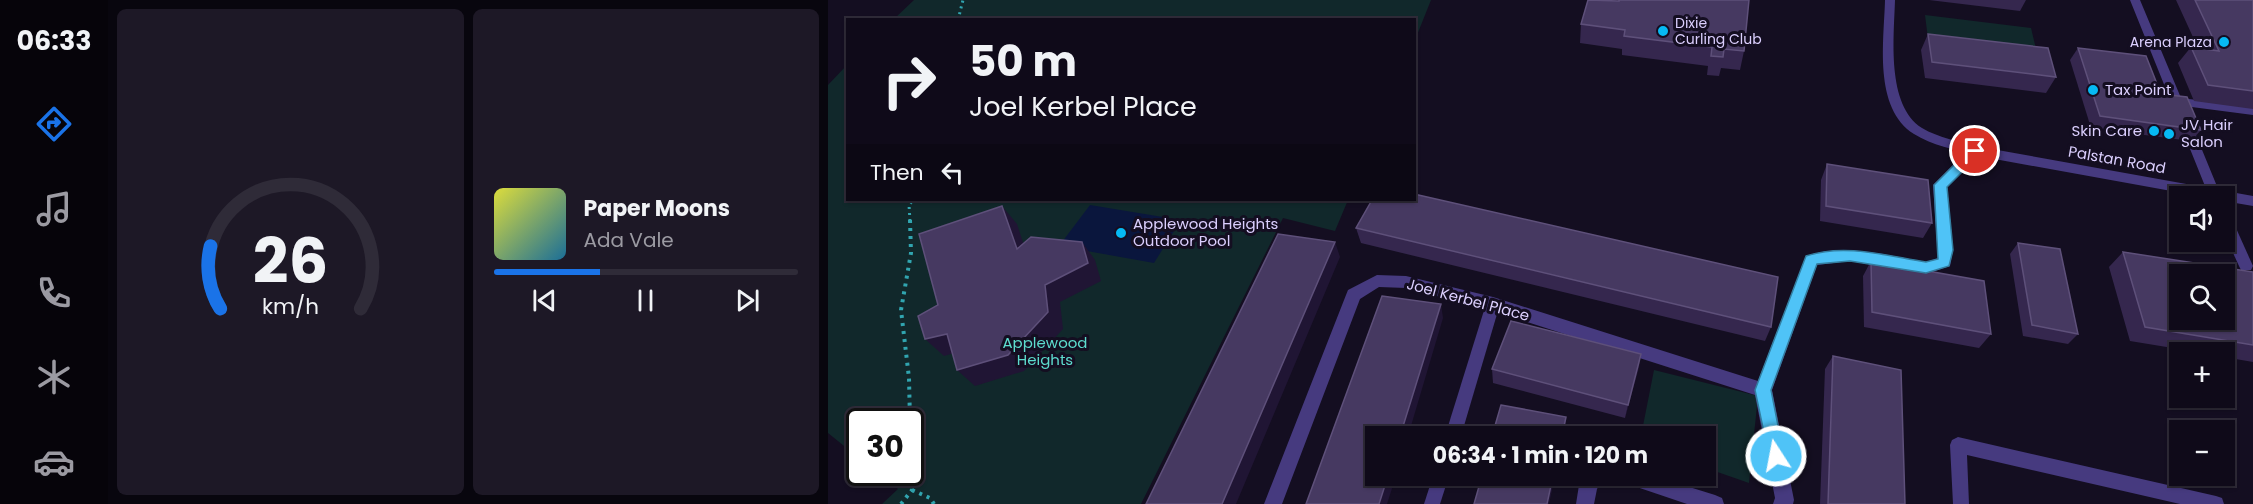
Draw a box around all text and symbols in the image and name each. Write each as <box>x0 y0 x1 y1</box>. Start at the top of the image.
place label: Dixie Curling Club <box>1675 13 1762 49</box>
text: 06:33 <box>16 22 92 59</box>
marker: Dixie Curling Club <box>1656 24 1670 38</box>
text: 50 m <box>969 32 1077 91</box>
place label: Arena Plaza <box>2130 32 2212 52</box>
marker: Arena Plaza <box>2217 35 2231 49</box>
icon: right <box>870 42 948 120</box>
place label: Tax Point <box>2105 79 2171 100</box>
marker: Tax Point <box>2086 83 2100 97</box>
text: Joel Kerbel Place <box>969 88 1197 125</box>
icon: directions <box>33 103 75 145</box>
place label: JV Hair Salon <box>2181 114 2233 152</box>
place label: Skin Care <box>2072 120 2142 141</box>
marker: Skin Care <box>2147 124 2161 138</box>
pin <box>1949 125 2000 176</box>
marker: JV Hair Salon <box>2162 127 2176 141</box>
icon: arrive <box>1958 134 1991 167</box>
street label: Palstan Road <box>2067 141 2167 178</box>
icon: left <box>936 156 969 189</box>
text: Then <box>870 157 924 188</box>
map controls <box>2169 186 2235 486</box>
button: sound <box>2169 186 2235 252</box>
icon: music <box>33 188 75 230</box>
text: Paper Moons <box>584 193 730 224</box>
place label: Applewood Heights Outdoor Pool <box>1133 213 1279 251</box>
text: 26 <box>253 217 328 305</box>
text: Ada Vale <box>584 226 674 254</box>
marker: Applewood Heights Outdoor Pool <box>1114 226 1128 240</box>
button: search <box>2169 264 2235 330</box>
icon: phone <box>33 272 75 314</box>
street label: Joel Kerbel Place <box>1404 273 1532 326</box>
icon: previous <box>528 284 561 317</box>
icon: pause <box>629 284 662 317</box>
icon: next <box>731 284 764 317</box>
text: km/h <box>262 291 319 322</box>
park label: Applewood Heights <box>1002 332 1088 370</box>
button: + <box>2169 342 2235 408</box>
icon: climate <box>33 356 75 398</box>
speed limit sign: 30 <box>846 408 924 486</box>
button: − <box>2169 420 2235 486</box>
position arrow <box>1744 424 1808 488</box>
text: 06:34 · 1 min · 120 m <box>1433 440 1648 471</box>
icon: car <box>33 441 75 483</box>

